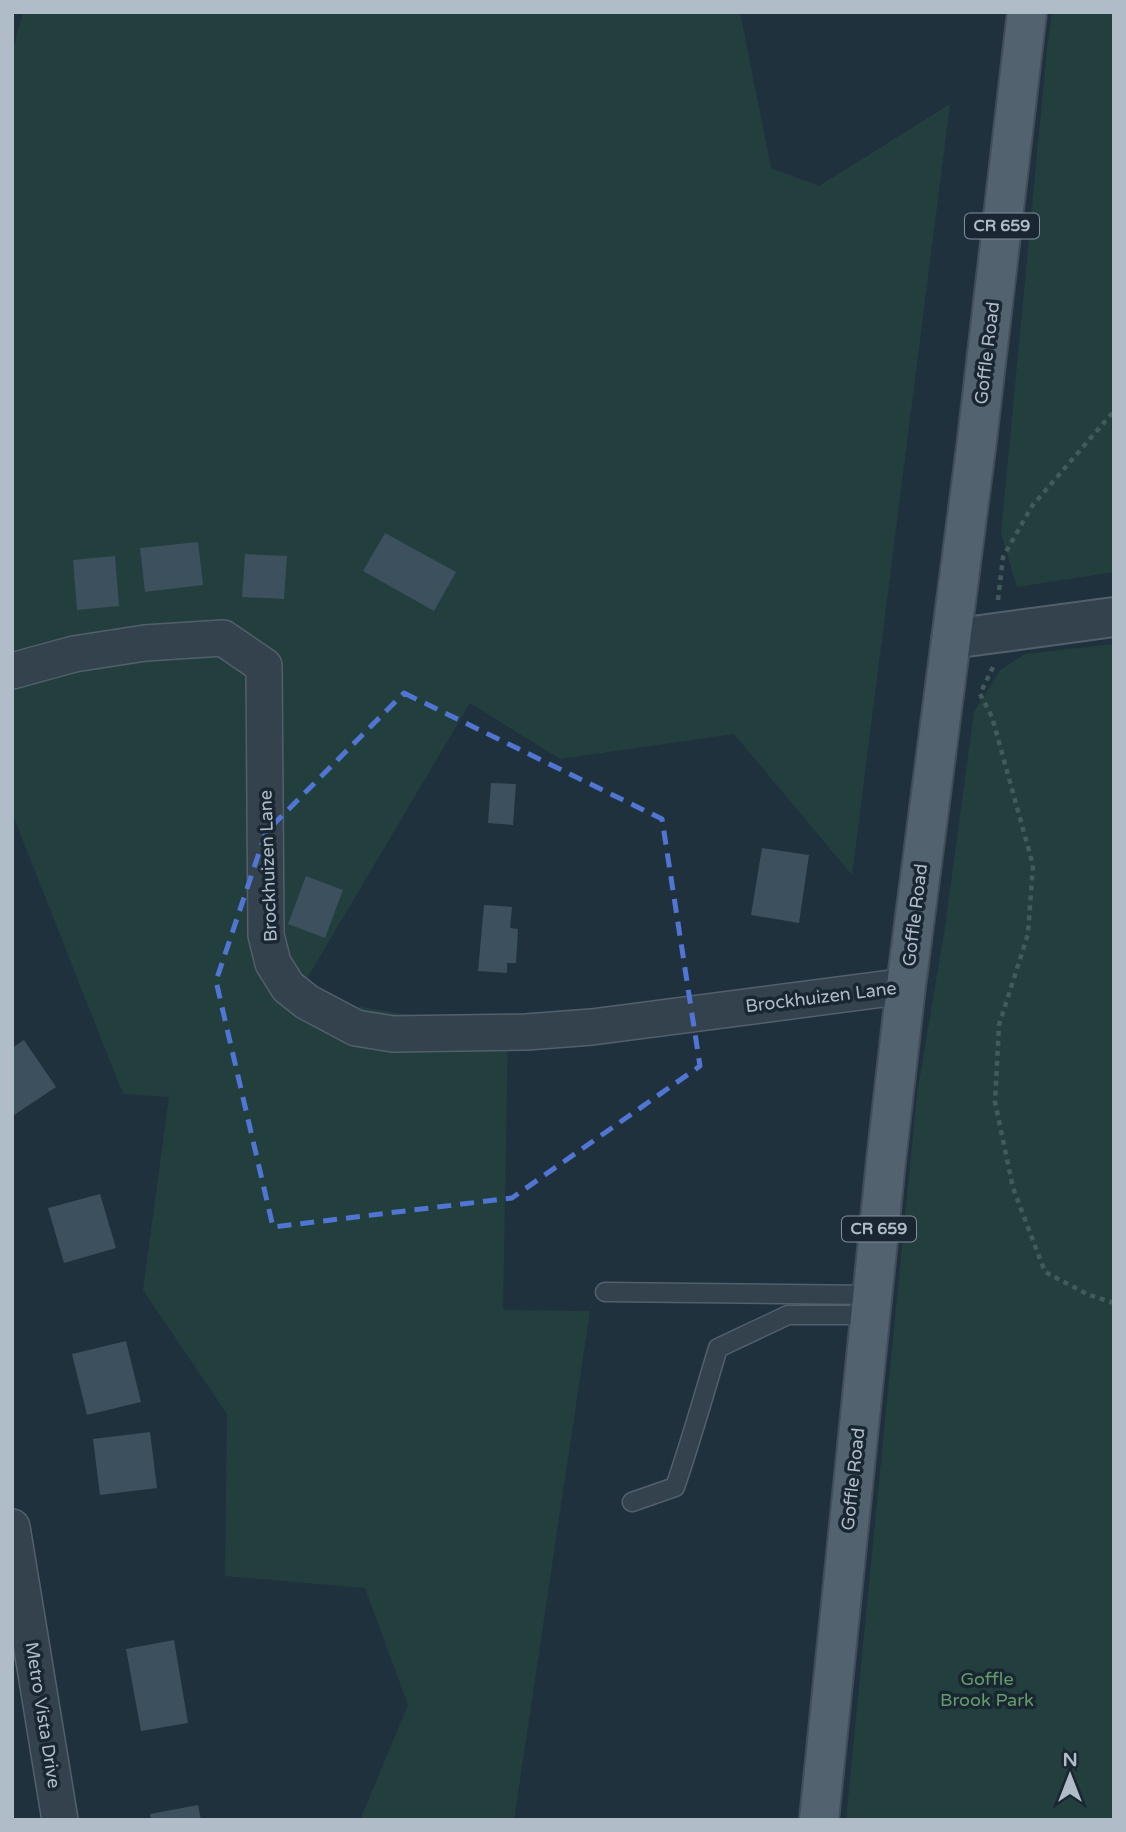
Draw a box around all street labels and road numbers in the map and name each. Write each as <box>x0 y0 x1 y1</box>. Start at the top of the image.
road number: CR 659 <box>965 214 1039 238</box>
street label: Goffle Road <box>970 300 1004 406</box>
street label: Brockhuizen Lane <box>254 790 282 942</box>
street label: Goffle Road <box>898 862 932 968</box>
street label: Brockhuizen Lane <box>744 977 898 1017</box>
road number: CR 659 <box>842 1217 916 1242</box>
street label: Goffle Road <box>837 1427 869 1531</box>
street label: Metro Vista Drive <box>21 1640 65 1790</box>

